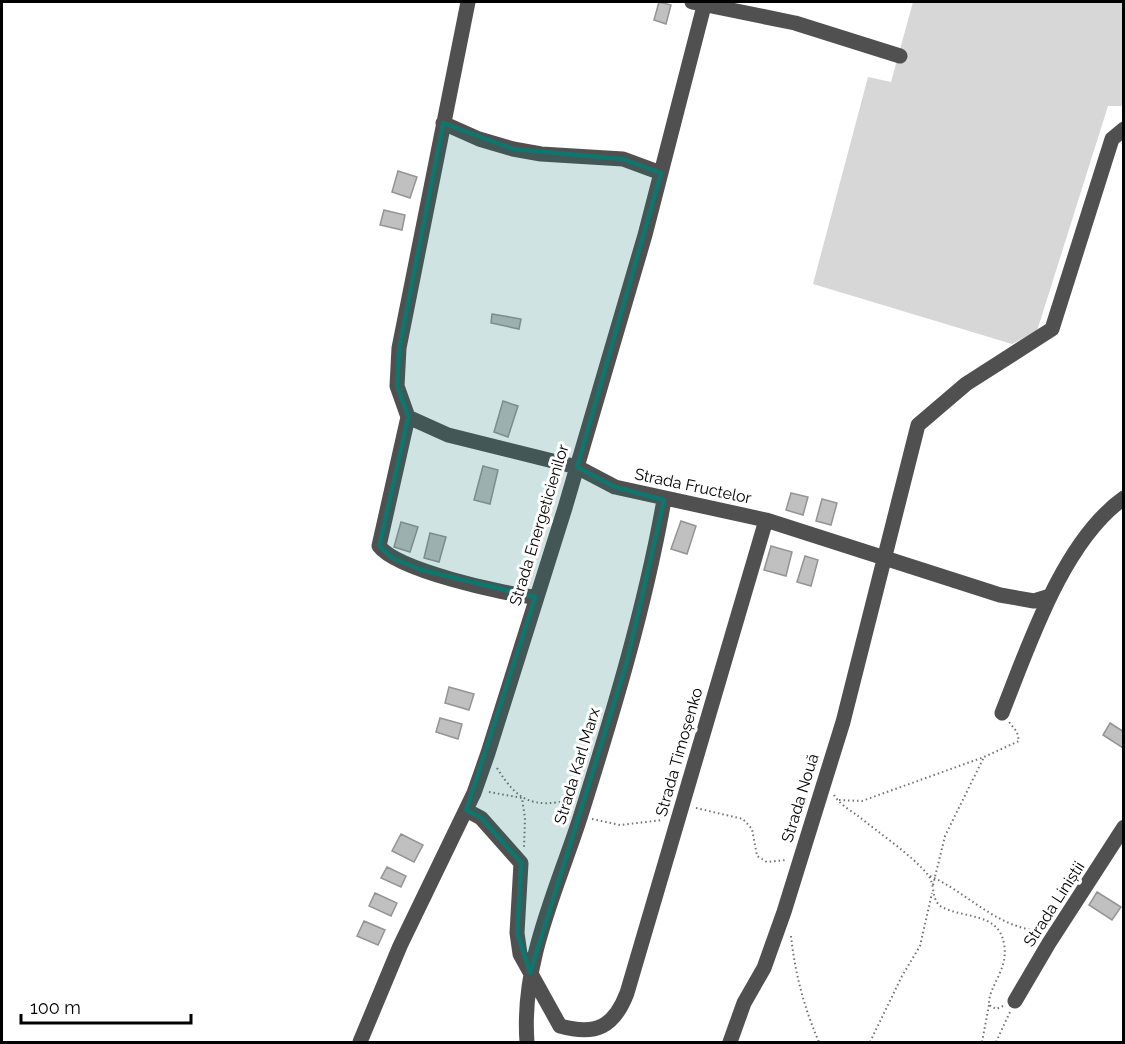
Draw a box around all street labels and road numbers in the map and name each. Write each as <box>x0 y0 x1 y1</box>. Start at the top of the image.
street label: Strada Energeticienilor <box>505 442 573 608</box>
street label: Strada Fructelor <box>633 464 753 508</box>
street label: Strada Timoșenko <box>652 685 706 819</box>
street label: Strada Karl Marx <box>550 705 604 827</box>
street label: Strada Nouă <box>777 751 823 845</box>
street label: Strada Liniștii <box>1019 858 1089 950</box>

